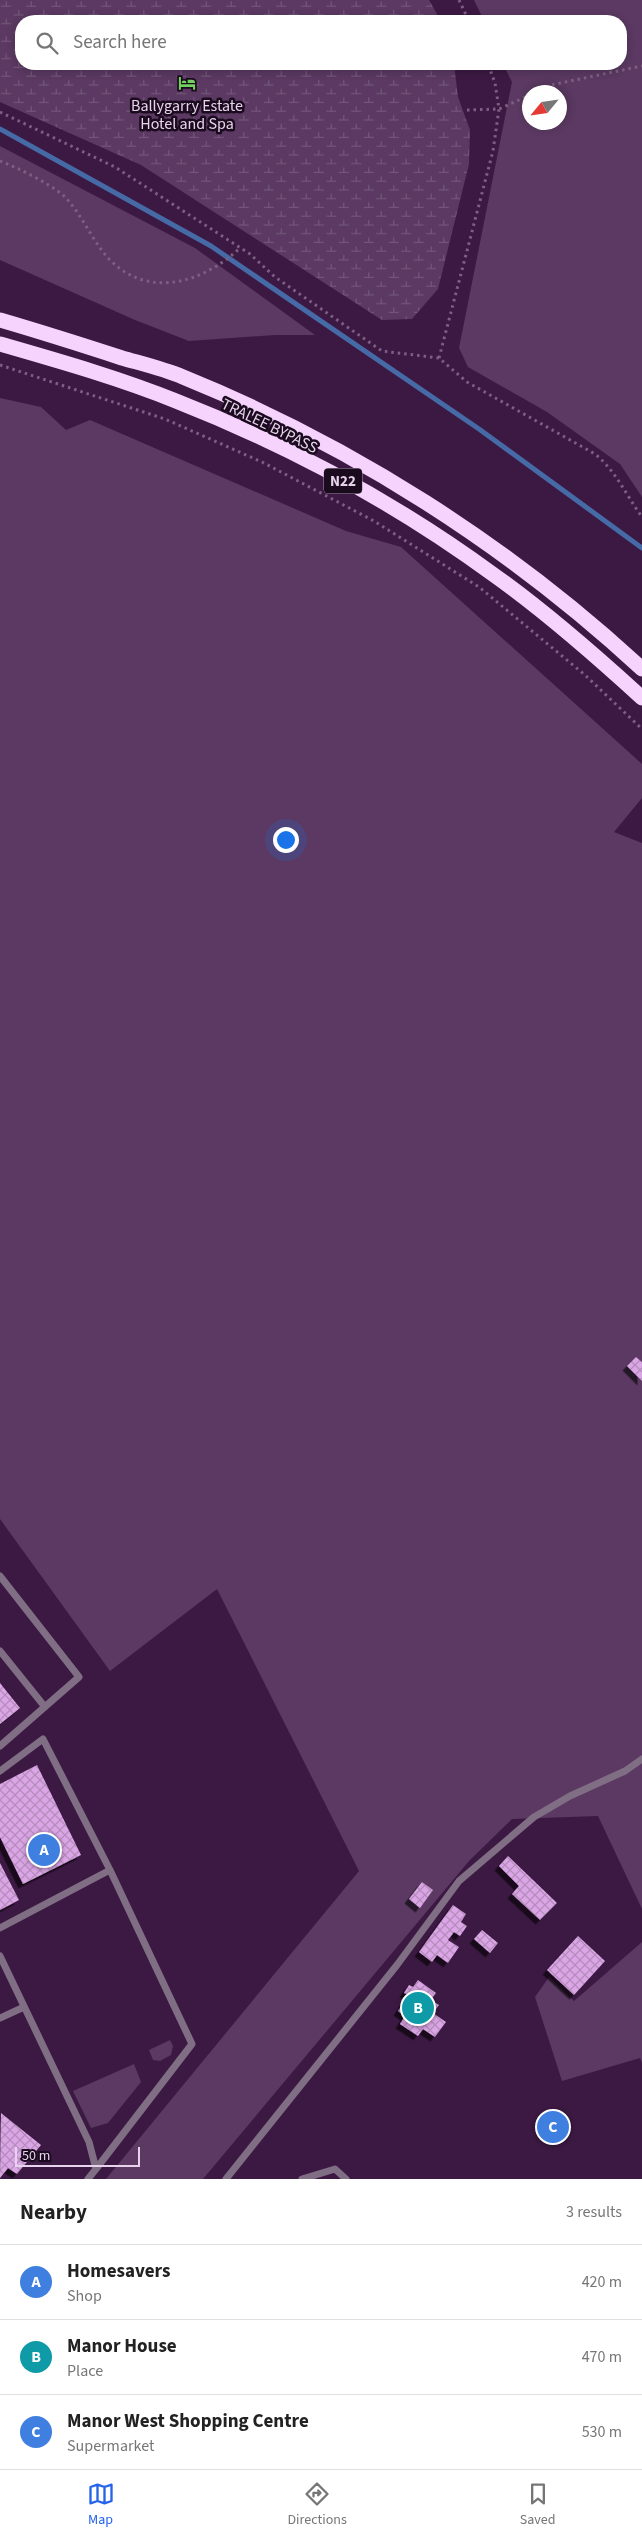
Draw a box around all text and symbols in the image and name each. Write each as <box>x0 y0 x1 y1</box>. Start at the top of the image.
search box <box>15 15 627 70</box>
icon: search <box>33 29 61 57</box>
text: Search here <box>73 29 167 56</box>
hotel icon: Ballygarry Estate Hotel and Spa <box>177 73 197 93</box>
north arrow <box>522 85 567 130</box>
place label: Ballygarry Estate Hotel and Spa <box>131 95 243 135</box>
street label: TRALEE BYPASS <box>218 393 321 459</box>
road number: N22 <box>324 468 362 494</box>
your location <box>273 827 299 853</box>
pin: A <box>28 1831 60 1869</box>
pin: B <box>402 1989 434 2027</box>
pin: C <box>537 2108 569 2146</box>
scale bar <box>15 2144 140 2167</box>
text: 50 m <box>22 2146 50 2166</box>
text: Nearby <box>20 2197 87 2227</box>
text: 3 results <box>566 2201 622 2223</box>
text: Homesavers <box>67 2258 170 2285</box>
text: A <box>31 2271 41 2293</box>
text: 420 m <box>582 2271 622 2293</box>
text: Shop <box>67 2285 102 2307</box>
text: Manor House <box>67 2333 177 2360</box>
text: B <box>31 2346 41 2368</box>
text: 470 m <box>582 2346 622 2368</box>
text: Place <box>67 2360 103 2382</box>
text: Manor West Shopping Centre <box>67 2408 309 2435</box>
text: C <box>31 2421 41 2443</box>
text: 530 m <box>582 2421 622 2443</box>
text: Supermarket <box>67 2435 154 2457</box>
tab: Map <box>87 2480 115 2530</box>
tab: Directions <box>288 2480 347 2530</box>
tab: Saved <box>520 2480 555 2530</box>

